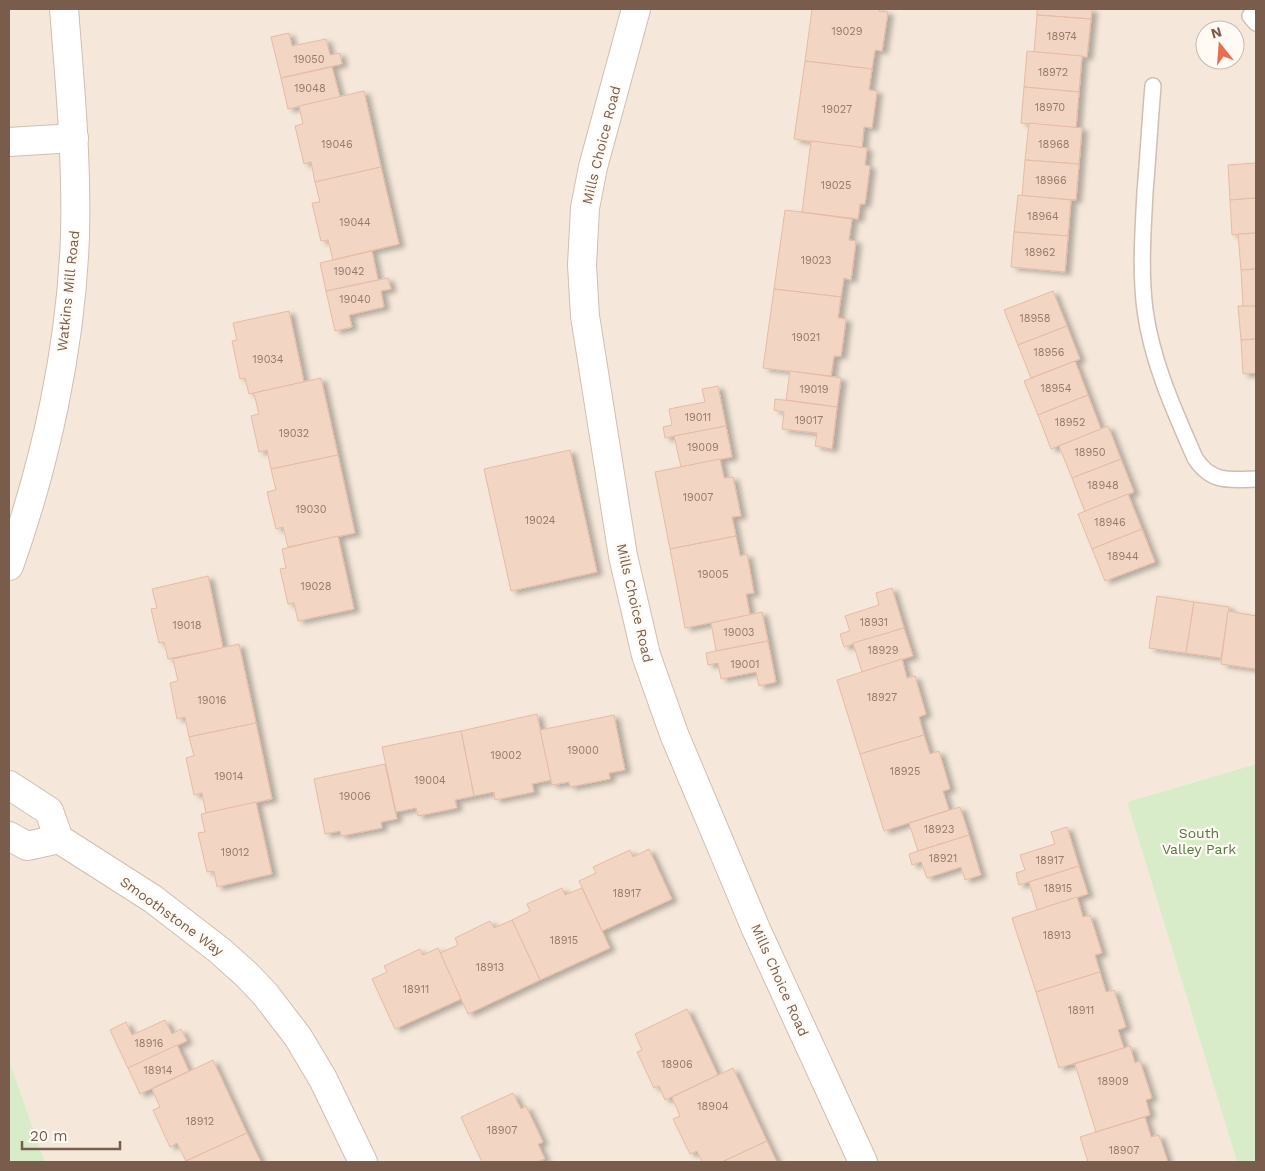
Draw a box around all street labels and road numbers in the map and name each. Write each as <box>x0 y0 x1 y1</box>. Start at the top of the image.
street label: Mills Choice Road <box>579 84 623 206</box>
street label: Watkins Mill Road <box>54 230 82 352</box>
street label: Mills Choice Road <box>614 542 656 664</box>
street label: Smoothstone Way <box>117 873 227 959</box>
street label: Mills Choice Road <box>748 921 812 1039</box>

